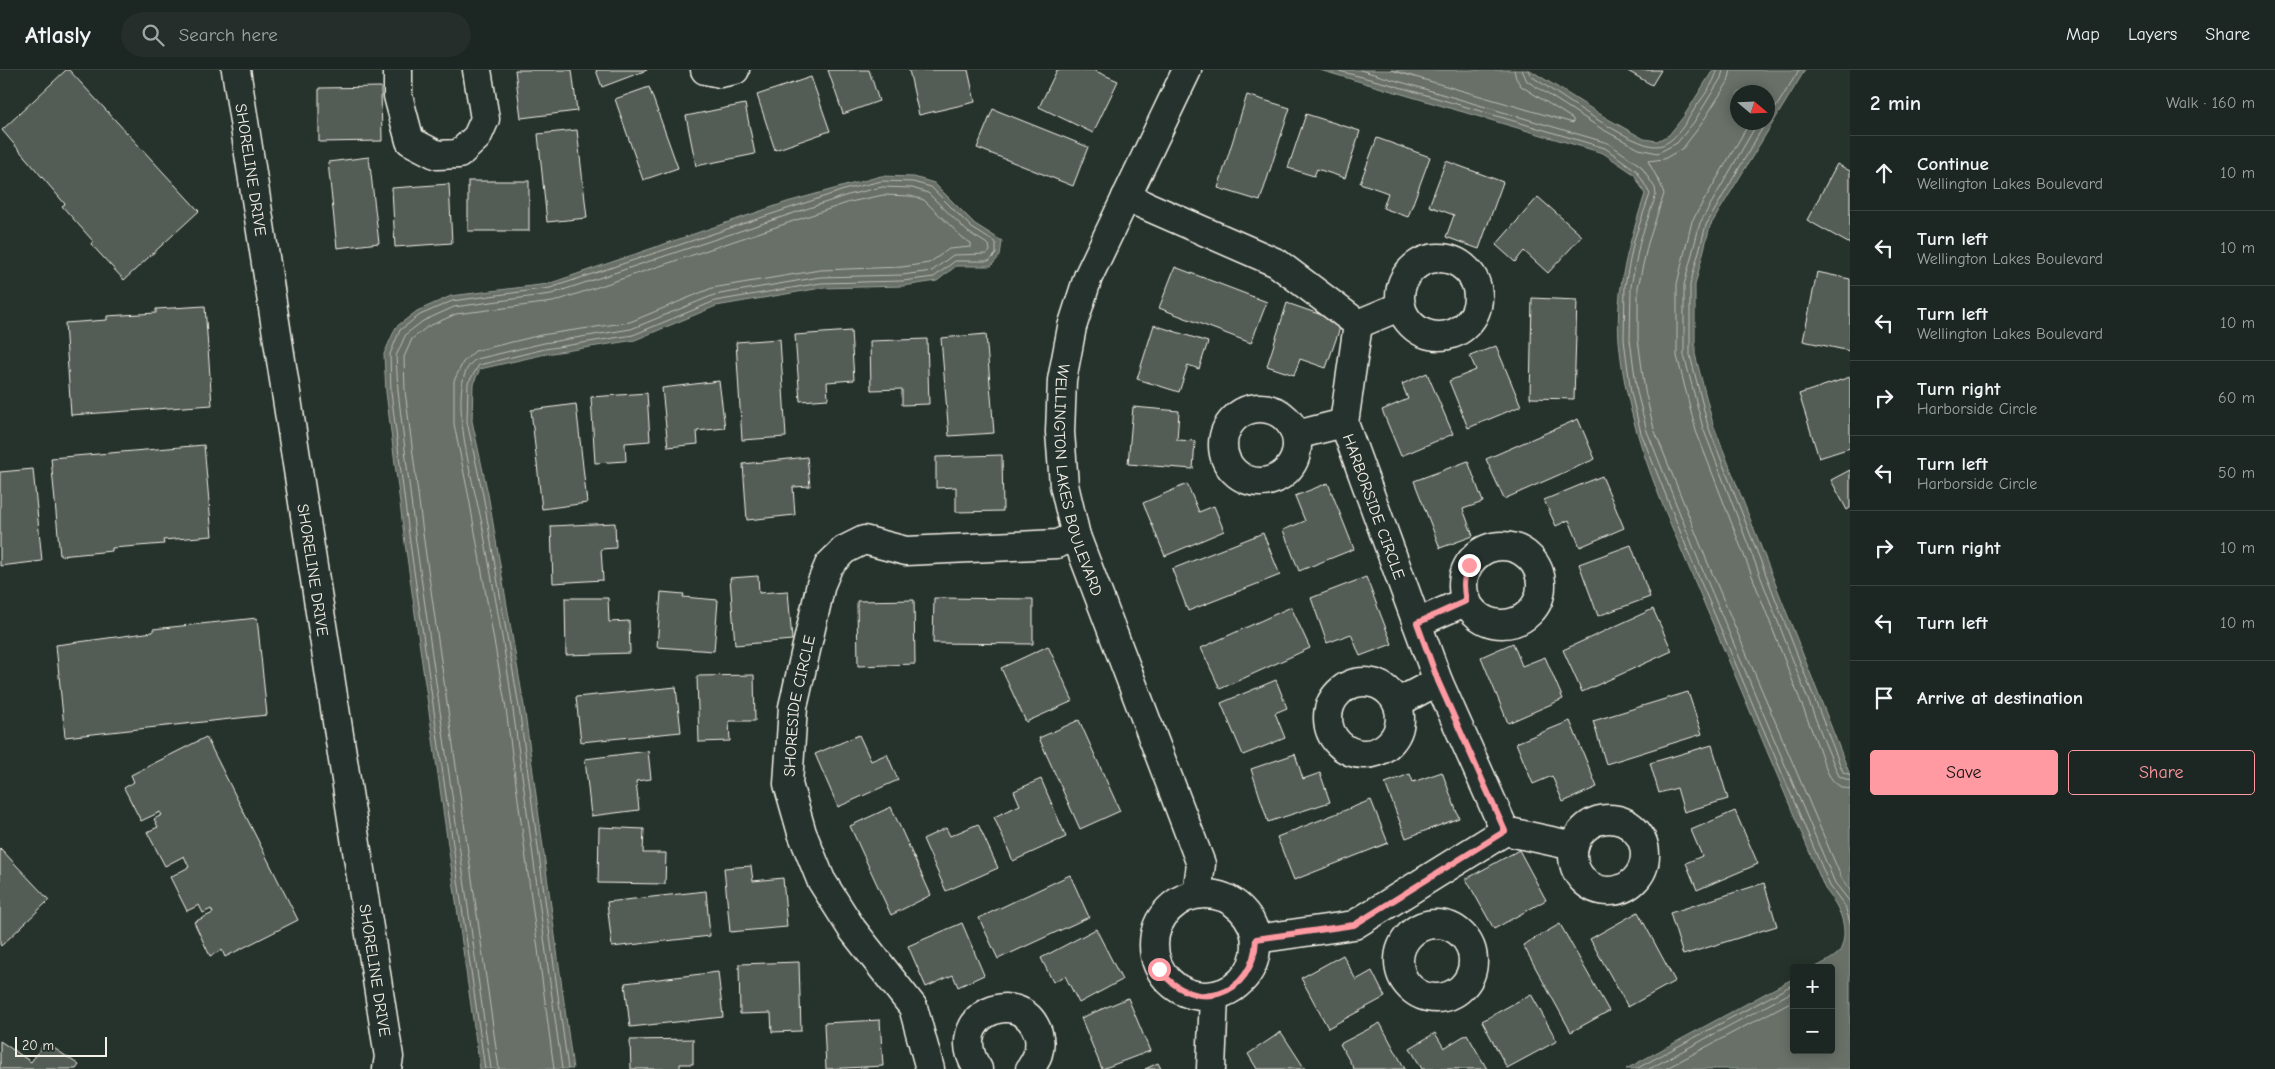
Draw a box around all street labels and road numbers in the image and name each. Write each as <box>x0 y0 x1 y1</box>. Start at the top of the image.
street label: SHORELINE DRIVE <box>231 102 270 238</box>
street label: WELLINGTON LAKES BOULEVARD <box>1050 362 1106 599</box>
street label: HARBORSIDE CIRCLE <box>1339 432 1408 582</box>
street label: SHORELINE DRIVE <box>293 503 332 638</box>
street label: SHORESIDE CIRCLE <box>780 633 819 777</box>
street label: SHORELINE DRIVE <box>355 903 394 1038</box>

